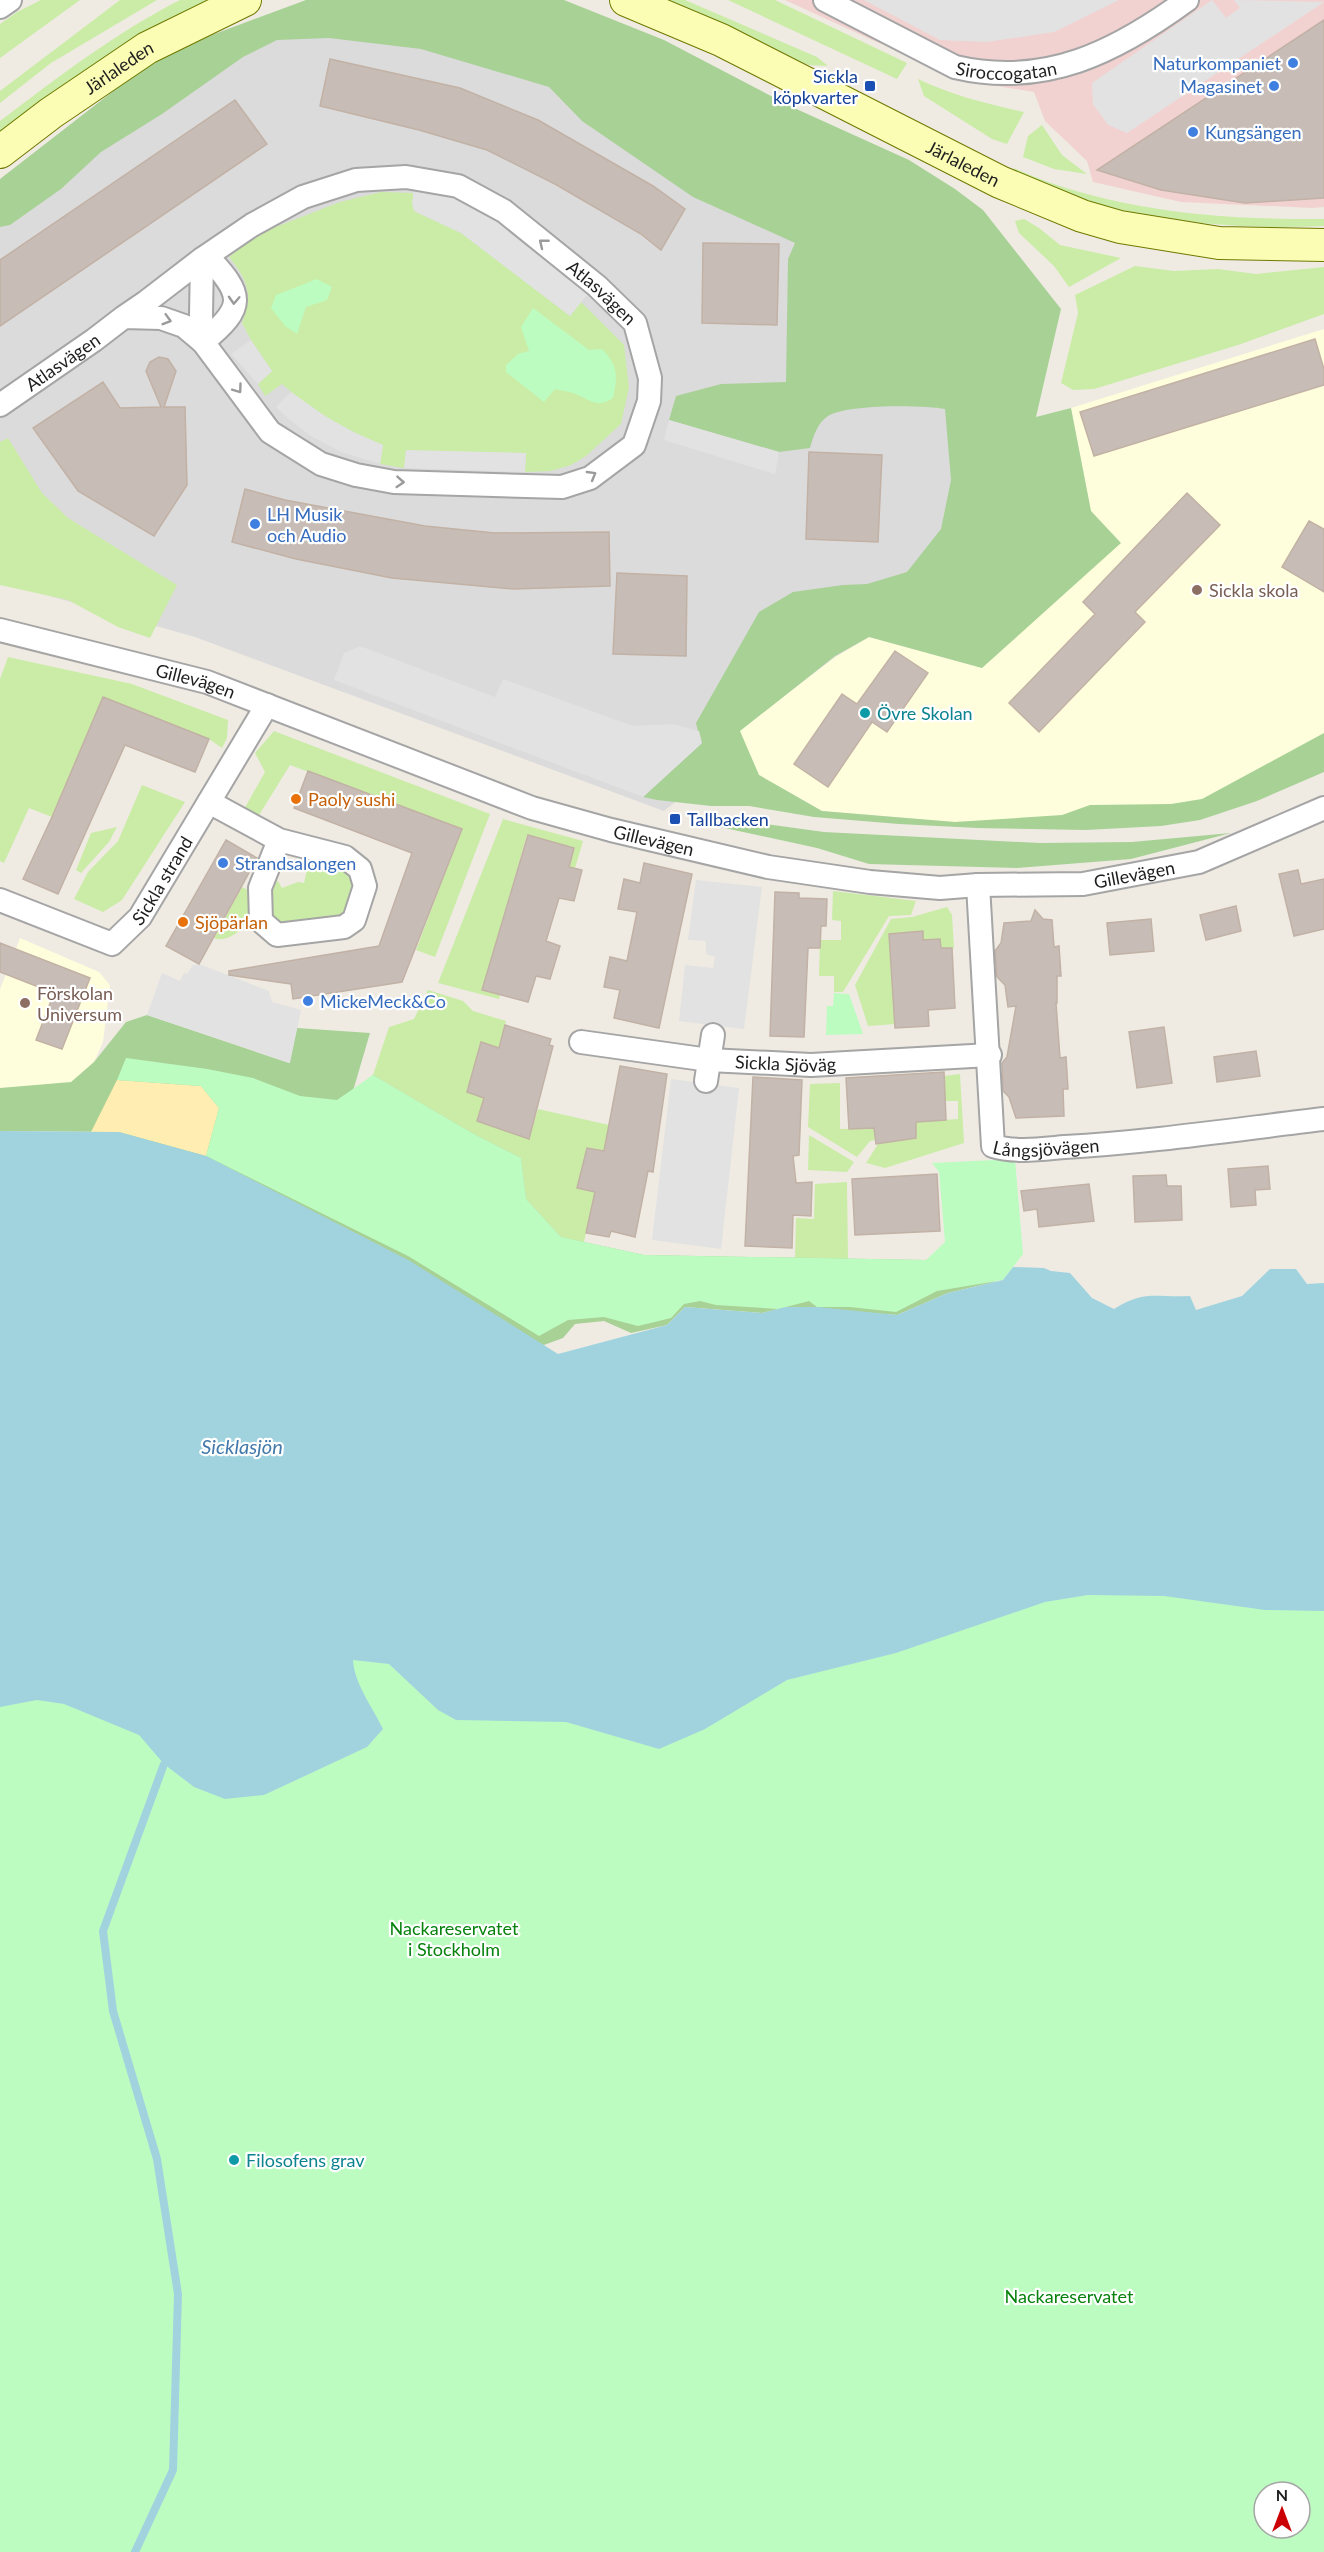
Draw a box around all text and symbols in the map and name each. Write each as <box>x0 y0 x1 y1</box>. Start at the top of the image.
street label: Järlaleden <box>80 36 157 99</box>
place label: Naturkompaniet <box>1153 52 1282 74</box>
street label: Siroccogatan <box>954 56 1059 84</box>
marker: Naturkompaniet <box>1286 56 1300 70</box>
place label: Sickla köpkvarter <box>773 65 858 108</box>
place label: Magasinet <box>1180 75 1263 97</box>
marker: Sickla köpkvarter <box>863 79 877 93</box>
marker: Magasinet <box>1267 79 1281 93</box>
place label: Kungsängen <box>1205 121 1301 143</box>
marker: Kungsängen <box>1186 125 1200 139</box>
street label: Järlaleden <box>923 136 1004 191</box>
one-way arrow <box>539 240 550 251</box>
street label: Atlasvägen <box>563 255 641 329</box>
one-way arrow <box>227 296 240 305</box>
one-way arrow <box>162 313 172 326</box>
street label: Atlasvägen <box>21 328 104 395</box>
one-way arrow <box>231 382 242 393</box>
one-way arrow <box>586 471 596 482</box>
one-way arrow <box>395 475 404 488</box>
place label: LH Musik och Audio <box>267 503 346 546</box>
marker: LH Musik och Audio <box>248 517 262 531</box>
place label: Sickla skola <box>1209 579 1298 601</box>
marker: Sickla skola <box>1190 583 1204 597</box>
street label: Gillevägen <box>153 659 239 703</box>
place label: Övre Skolan <box>877 702 973 724</box>
marker: Övre Skolan <box>858 706 872 720</box>
place label: Paoly sushi <box>308 788 395 810</box>
marker: Paoly sushi <box>289 792 303 806</box>
place label: Tallbacken <box>687 808 769 830</box>
marker: Tallbacken <box>668 812 682 826</box>
street label: Gillevägen <box>611 820 696 860</box>
street label: Sickla strand <box>127 832 197 930</box>
place label: Strandsalongen <box>235 852 356 874</box>
marker: Strandsalongen <box>216 856 230 870</box>
street label: Gillevägen <box>1092 856 1177 893</box>
place label: Sjöpärlan <box>195 911 268 933</box>
marker: Sjöpärlan <box>176 915 190 929</box>
place label: Förskolan Universum <box>37 982 122 1025</box>
place label: MickeMeck&Co <box>320 990 446 1012</box>
marker: MickeMeck&Co <box>301 994 315 1008</box>
marker: Förskolan Universum <box>18 996 32 1010</box>
street label: Sickla Sjöväg <box>735 1050 837 1076</box>
street label: Långsjövägen <box>991 1134 1100 1161</box>
water label: Sicklasjön <box>201 1434 283 1458</box>
park label: Nackareservatet i Stockholm <box>390 1917 519 1960</box>
place label: Filosofens grav <box>246 2149 365 2171</box>
marker: Filosofens grav <box>227 2153 241 2167</box>
park label: Nackareservatet <box>1005 2285 1134 2307</box>
north arrow <box>1252 2480 1312 2540</box>
text: N <box>1276 2485 1288 2504</box>

